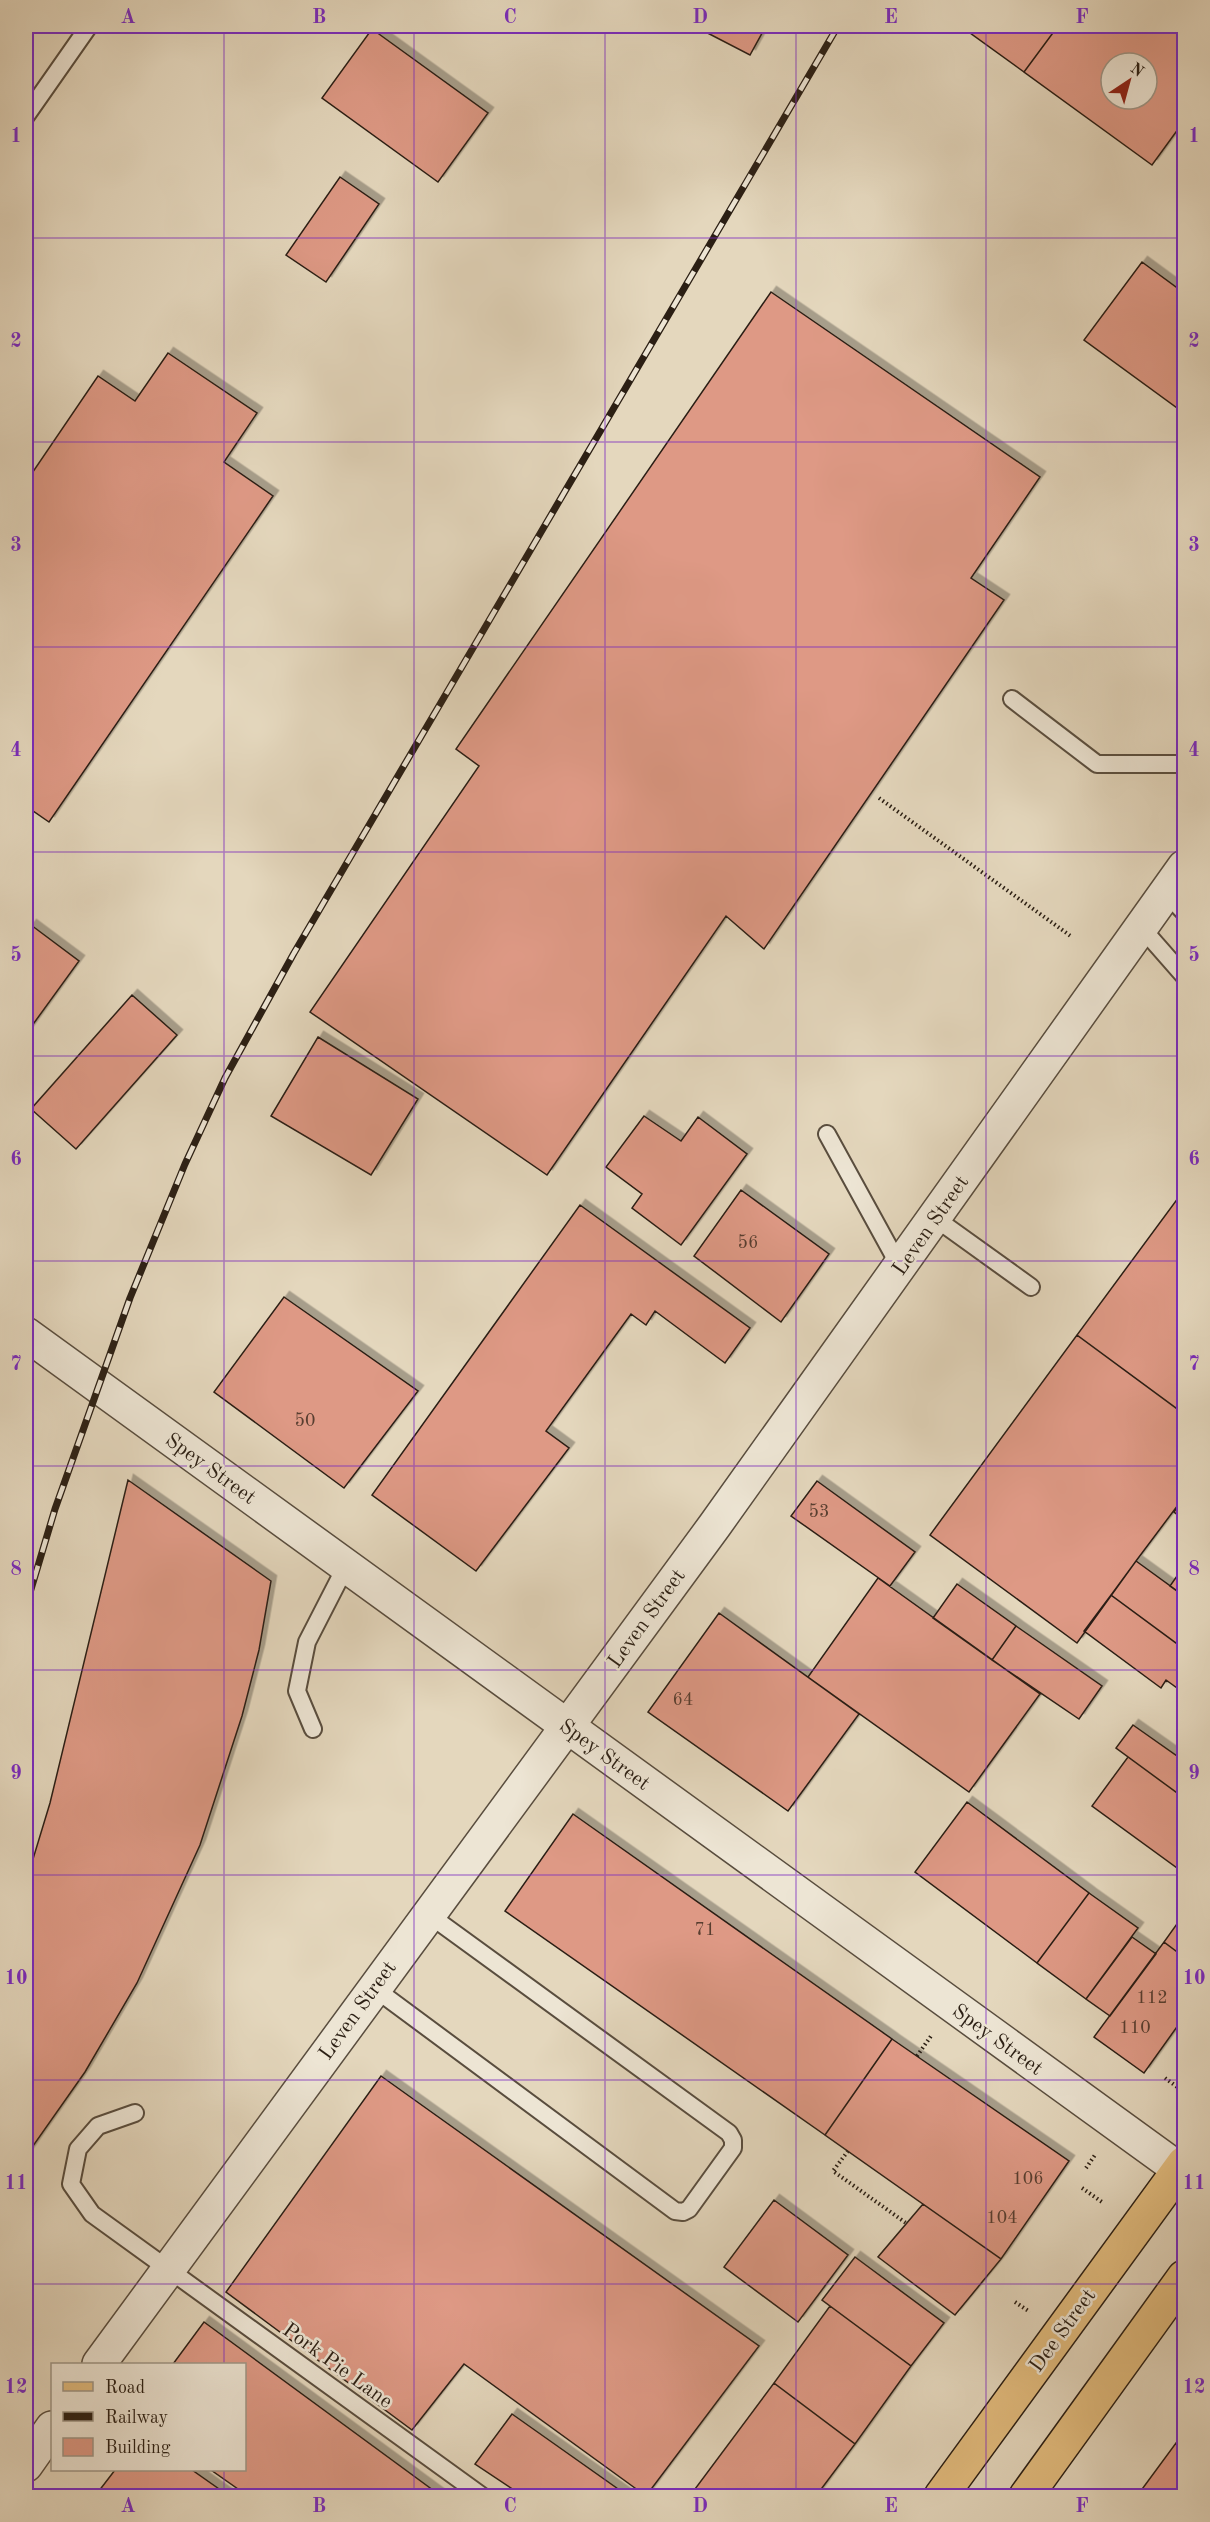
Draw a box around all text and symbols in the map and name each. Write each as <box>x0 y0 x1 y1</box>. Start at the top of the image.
text: A <box>120 8 136 28</box>
text: B <box>312 8 326 28</box>
text: C <box>503 8 517 28</box>
text: D <box>692 8 708 28</box>
text: E <box>884 8 898 28</box>
text: F <box>1075 8 1089 28</box>
north arrow <box>1099 51 1159 111</box>
text: N <box>1127 60 1147 81</box>
text: 1 <box>10 127 22 147</box>
text: 1 <box>1188 127 1200 147</box>
text: 2 <box>10 332 22 352</box>
text: 2 <box>1188 332 1200 352</box>
text: 3 <box>10 536 22 556</box>
text: 3 <box>1188 536 1200 556</box>
text: 4 <box>10 741 22 761</box>
text: 4 <box>1188 741 1200 761</box>
text: 5 <box>10 945 22 966</box>
text: 5 <box>1188 945 1200 966</box>
text: 6 <box>10 1150 22 1170</box>
text: 6 <box>1188 1150 1200 1170</box>
street label: Leven Street <box>889 1172 973 1280</box>
house number: 56 <box>738 1234 758 1252</box>
text: 7 <box>10 1355 22 1375</box>
text: 7 <box>1188 1355 1200 1375</box>
house number: 50 <box>295 1412 315 1430</box>
street label: Spey Street <box>161 1430 259 1509</box>
house number: 53 <box>809 1503 829 1521</box>
text: 8 <box>10 1560 22 1580</box>
text: 8 <box>1188 1560 1200 1580</box>
street label: Leven Street <box>605 1566 690 1672</box>
house number: 64 <box>673 1691 693 1709</box>
street label: Spey Street <box>555 1716 653 1795</box>
text: 9 <box>10 1764 22 1784</box>
text: 9 <box>1188 1764 1200 1784</box>
house number: 71 <box>695 1921 715 1939</box>
street label: Leven Street <box>316 1958 401 2064</box>
text: 10 <box>4 1969 28 1989</box>
text: 10 <box>1182 1969 1206 1989</box>
house number: 112 <box>1136 1989 1168 2007</box>
street label: Spey Street <box>948 2001 1046 2080</box>
house number: 110 <box>1119 2019 1151 2037</box>
house number: 106 <box>1012 2170 1044 2188</box>
text: 11 <box>4 2174 28 2194</box>
text: 11 <box>1182 2174 1206 2194</box>
house number: 104 <box>986 2209 1018 2227</box>
street label: Dee Street <box>1026 2285 1100 2376</box>
street label: Pork Pie Lane <box>278 2320 396 2413</box>
legend <box>51 2363 246 2471</box>
text: 12 <box>4 2378 28 2398</box>
text: 12 <box>1182 2378 1206 2398</box>
text: Road <box>105 2379 145 2397</box>
text: Railway <box>105 2409 168 2427</box>
text: Building <box>105 2439 171 2457</box>
text: A <box>120 2497 136 2517</box>
text: B <box>312 2497 326 2517</box>
text: C <box>503 2497 517 2517</box>
text: D <box>692 2497 708 2517</box>
text: E <box>884 2497 898 2517</box>
text: F <box>1075 2497 1089 2517</box>

